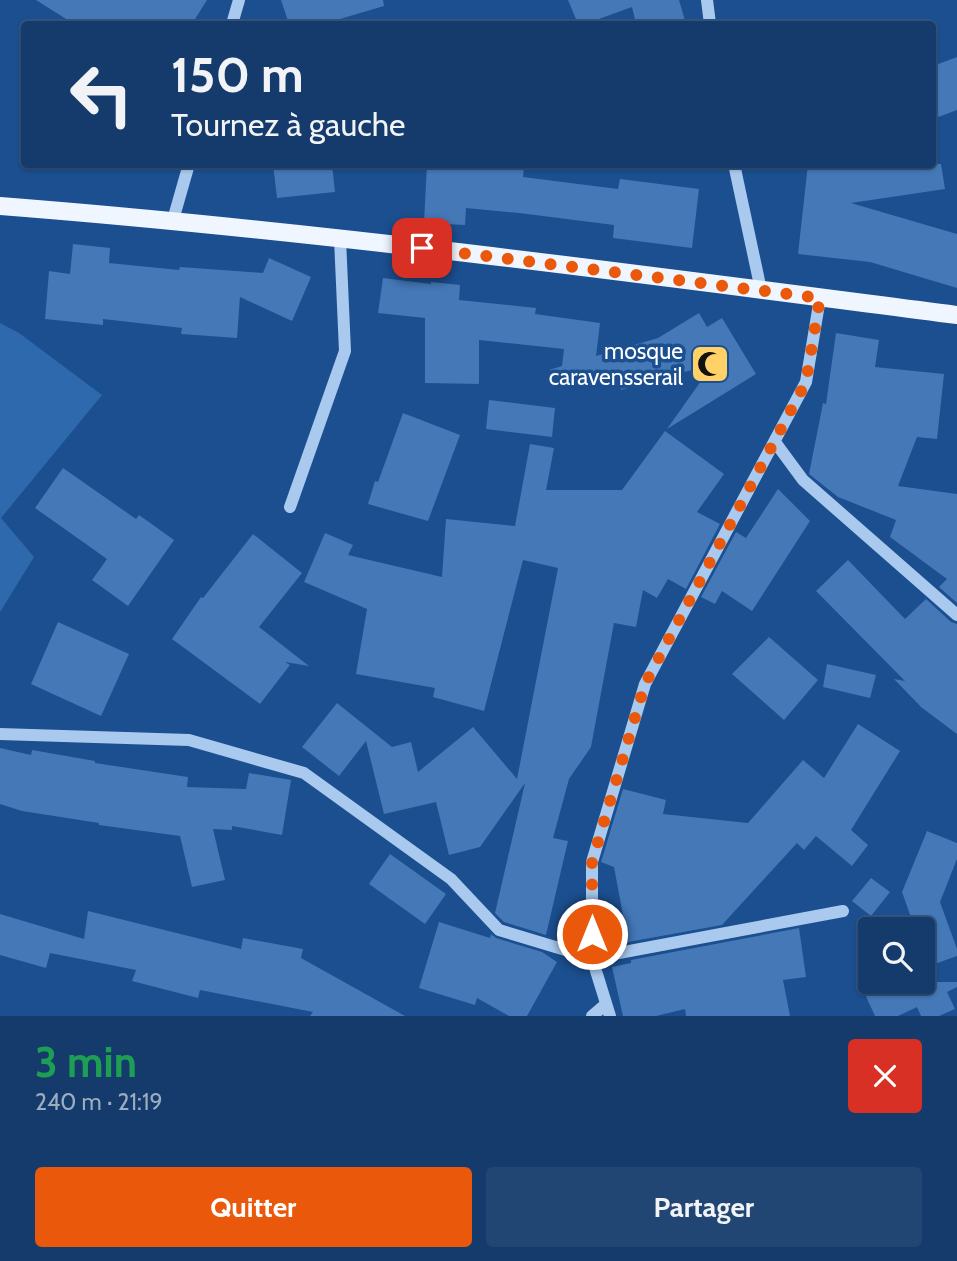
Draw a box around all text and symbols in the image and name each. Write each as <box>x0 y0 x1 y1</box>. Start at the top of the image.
text: 150 m <box>171 45 304 104</box>
icon: left <box>56 49 147 140</box>
text: Tournez à gauche <box>171 105 405 144</box>
pin <box>392 218 452 278</box>
icon: arrive <box>403 229 441 267</box>
place label: mosque caravensserail <box>549 337 684 391</box>
mosque icon: mosque caravensserail <box>689 343 731 385</box>
position arrow <box>555 897 629 971</box>
map controls <box>858 917 935 994</box>
button: search <box>858 917 935 994</box>
text: 3 min <box>35 1036 137 1088</box>
button: close <box>848 1039 922 1113</box>
text: 240 m · 21:19 <box>35 1088 162 1116</box>
button: Quitter <box>35 1167 472 1247</box>
button: Partager <box>486 1167 922 1247</box>

